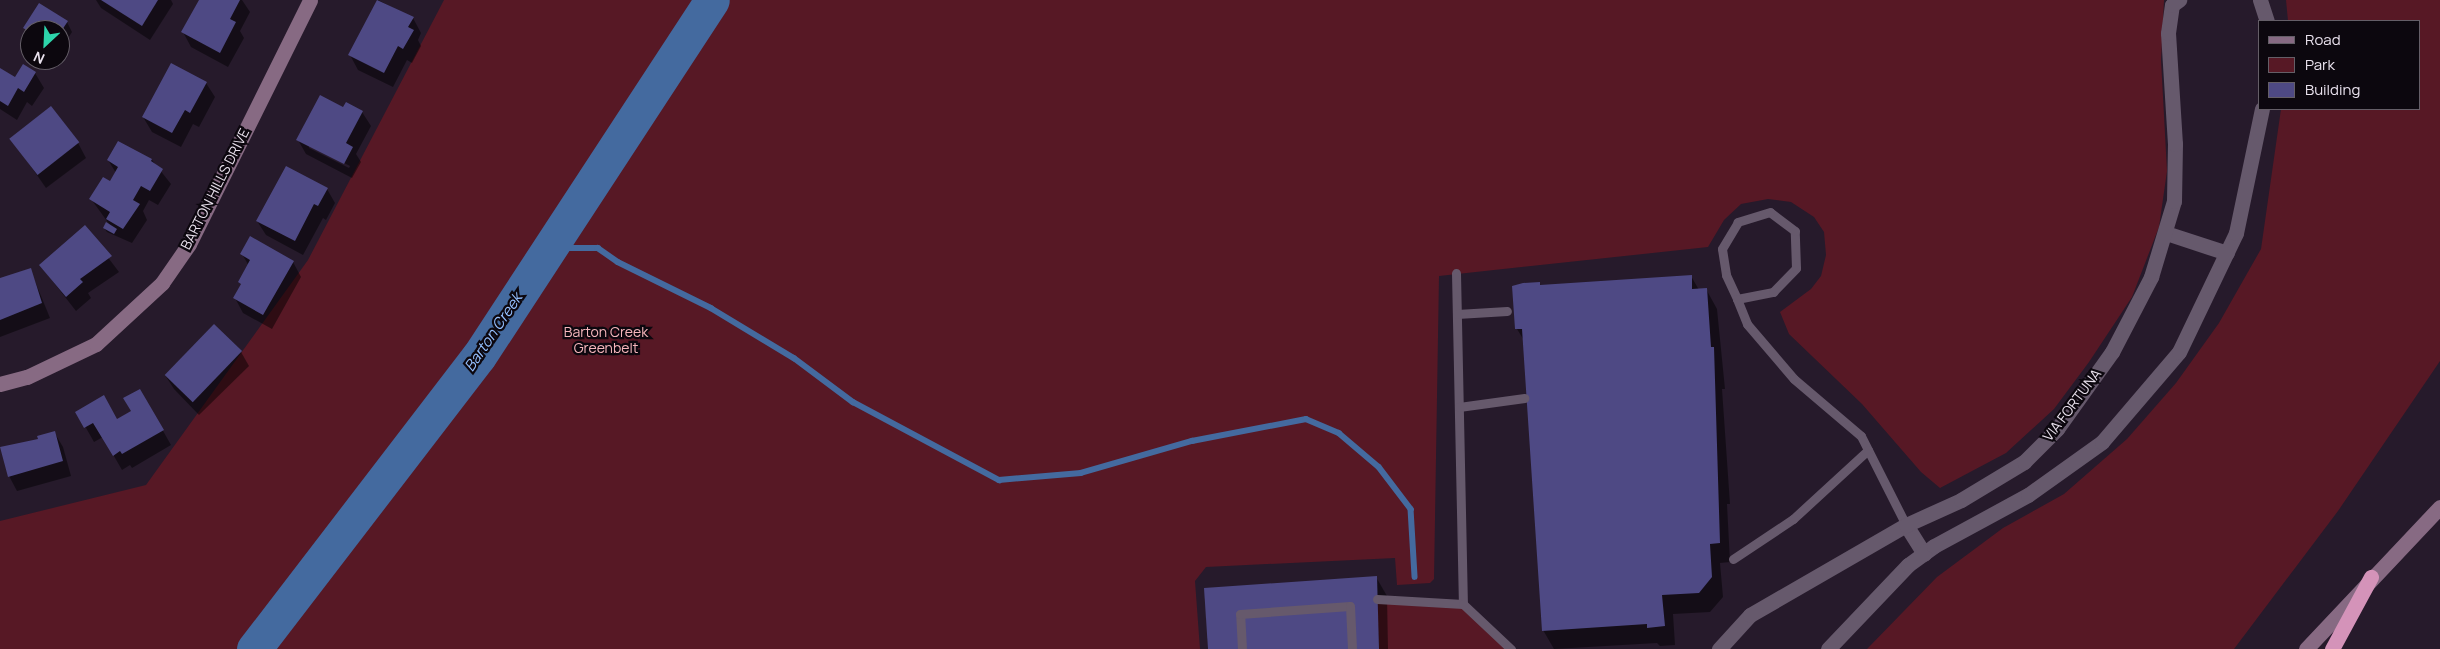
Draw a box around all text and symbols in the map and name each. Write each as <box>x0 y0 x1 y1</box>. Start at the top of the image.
north arrow <box>20 20 70 70</box>
legend <box>2258 20 2420 110</box>
text: Road <box>2305 29 2341 50</box>
text: N <box>30 47 47 69</box>
text: Park <box>2305 54 2335 75</box>
text: Building <box>2305 79 2360 100</box>
street label: BARTON HILLS DRIVE <box>177 126 253 252</box>
water label: Barton Creek <box>460 289 526 375</box>
park label: Barton Creek Greenbelt <box>564 324 648 357</box>
street label: VIA FORTUNA <box>2039 366 2105 444</box>

